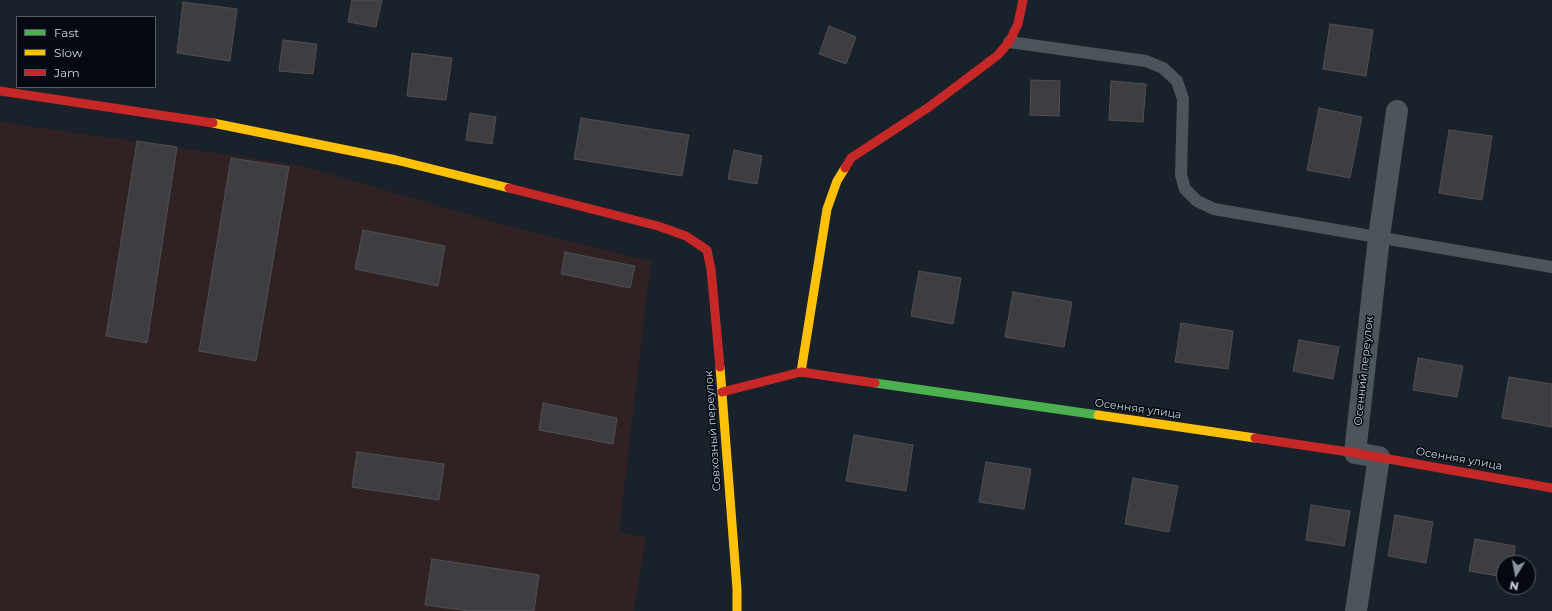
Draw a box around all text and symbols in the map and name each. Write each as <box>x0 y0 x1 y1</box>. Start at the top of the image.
legend <box>16 16 156 88</box>
text: Fast <box>54 25 79 40</box>
text: Slow <box>54 45 83 60</box>
text: Jam <box>54 65 80 80</box>
street label: Осенний переулок <box>1352 316 1376 426</box>
street label: Совхозный переулок <box>702 370 724 492</box>
street label: Осенняя улица <box>1094 396 1182 422</box>
street label: Осенняя улица <box>1415 445 1503 473</box>
north arrow <box>1496 555 1536 595</box>
text: N <box>1509 578 1520 593</box>

